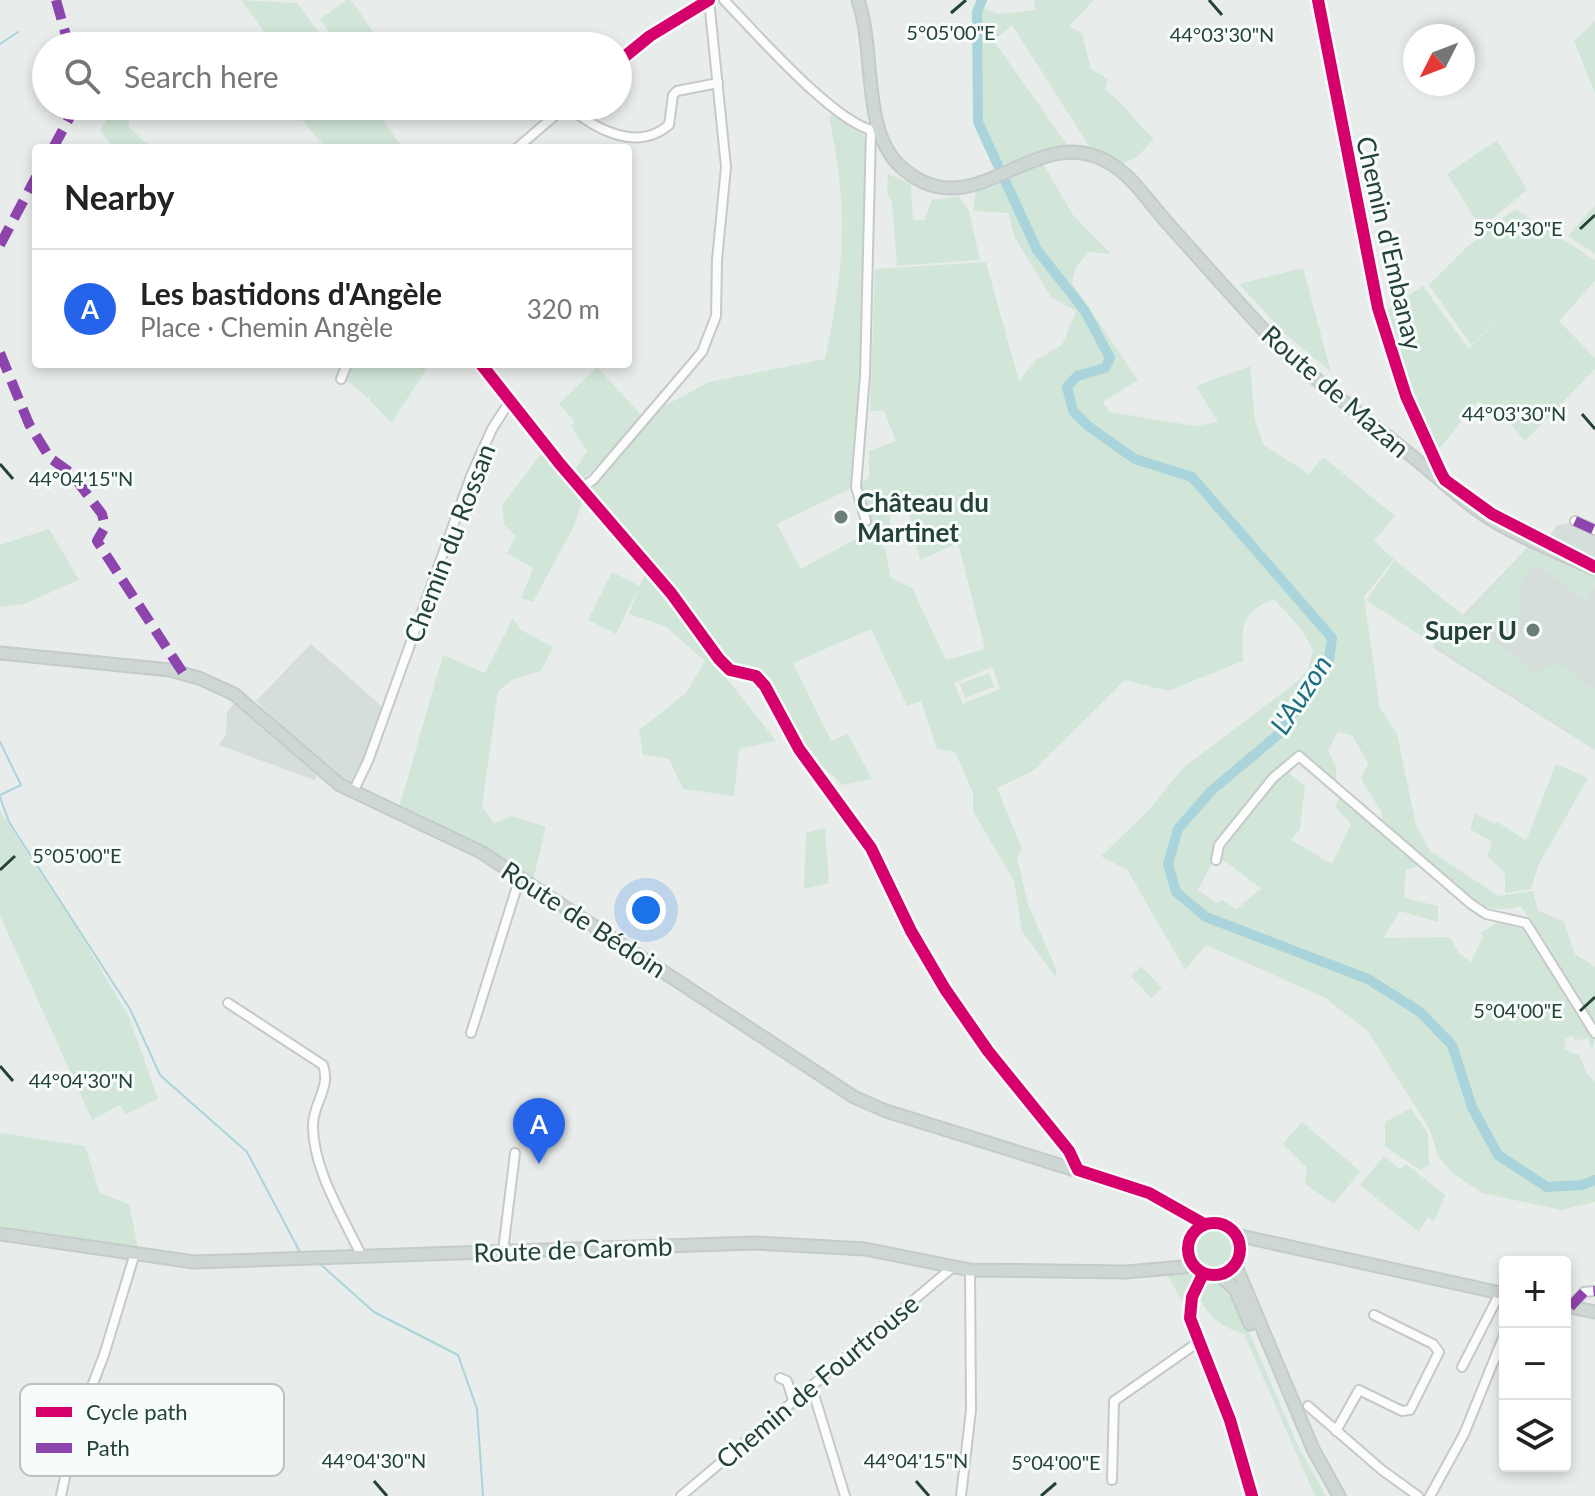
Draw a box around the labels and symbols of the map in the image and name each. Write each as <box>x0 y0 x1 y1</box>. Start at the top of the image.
text: 5°05'00"E <box>906 20 996 44</box>
text: 44°03'30"N <box>1170 22 1274 46</box>
north arrow <box>1403 24 1475 96</box>
street label: Chemin d'Embanay <box>1350 133 1430 354</box>
text: 5°04'30"E <box>1473 216 1563 240</box>
street label: Route de Mazan <box>1256 318 1416 464</box>
text: 44°03'30"N <box>1462 401 1566 425</box>
street label: Chemin du Rossan <box>396 439 502 647</box>
text: 44°04'15"N <box>29 466 133 490</box>
place label: Château du Martinet <box>857 486 989 548</box>
marker: Château du Martinet <box>832 508 850 526</box>
place label: Super U <box>1425 614 1517 646</box>
marker: Super U <box>1524 621 1542 639</box>
water label: L'Auzon <box>1262 648 1338 740</box>
text: 5°05'00"E <box>32 843 122 867</box>
street label: Route de Bédoin <box>496 854 672 984</box>
your location <box>626 890 666 930</box>
text: 5°04'00"E <box>1473 998 1563 1022</box>
text: 44°04'30"N <box>29 1068 133 1092</box>
pin: A <box>513 1098 565 1164</box>
street label: Route de Caromb <box>473 1230 673 1268</box>
street label: Chemin de Fourtrouse <box>709 1287 925 1475</box>
legend <box>20 1384 284 1476</box>
text: Cycle path <box>86 1398 188 1425</box>
text: Path <box>86 1434 130 1461</box>
text: 44°04'30"N <box>322 1448 426 1472</box>
text: 44°04'15"N <box>864 1448 968 1472</box>
text: 5°04'00"E <box>1011 1450 1101 1474</box>

